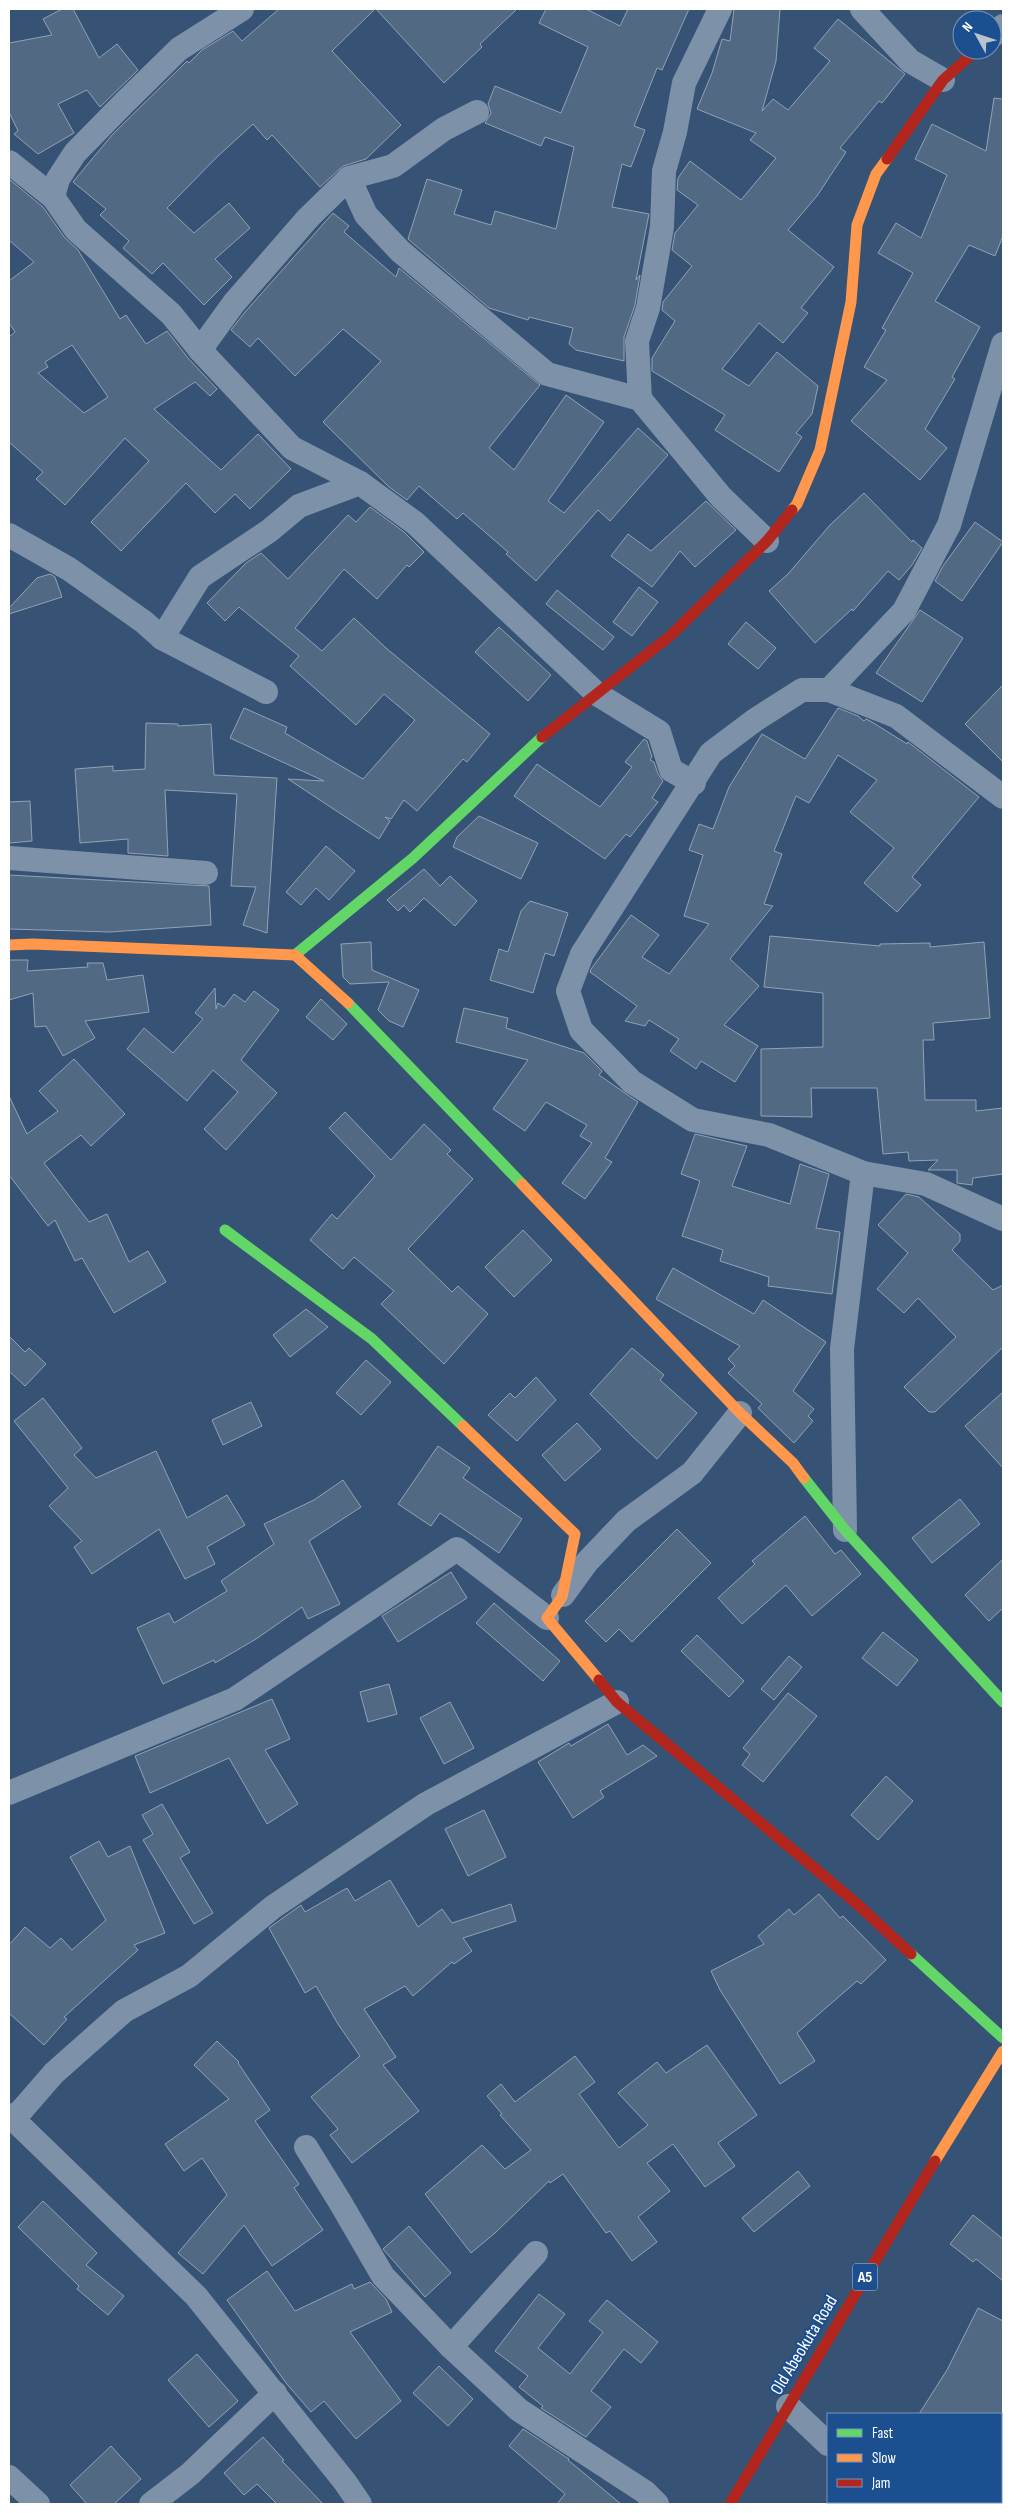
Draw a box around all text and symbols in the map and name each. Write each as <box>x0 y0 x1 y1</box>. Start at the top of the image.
north arrow <box>952 10 1002 60</box>
text: N <box>959 19 976 35</box>
road number: A5 <box>852 2264 878 2290</box>
street label: Old Abeokuta Road <box>766 2291 842 2399</box>
legend <box>827 2413 1002 2503</box>
text: Fast <box>872 2424 894 2443</box>
text: Slow <box>872 2449 896 2468</box>
text: Jam <box>871 2474 890 2493</box>

